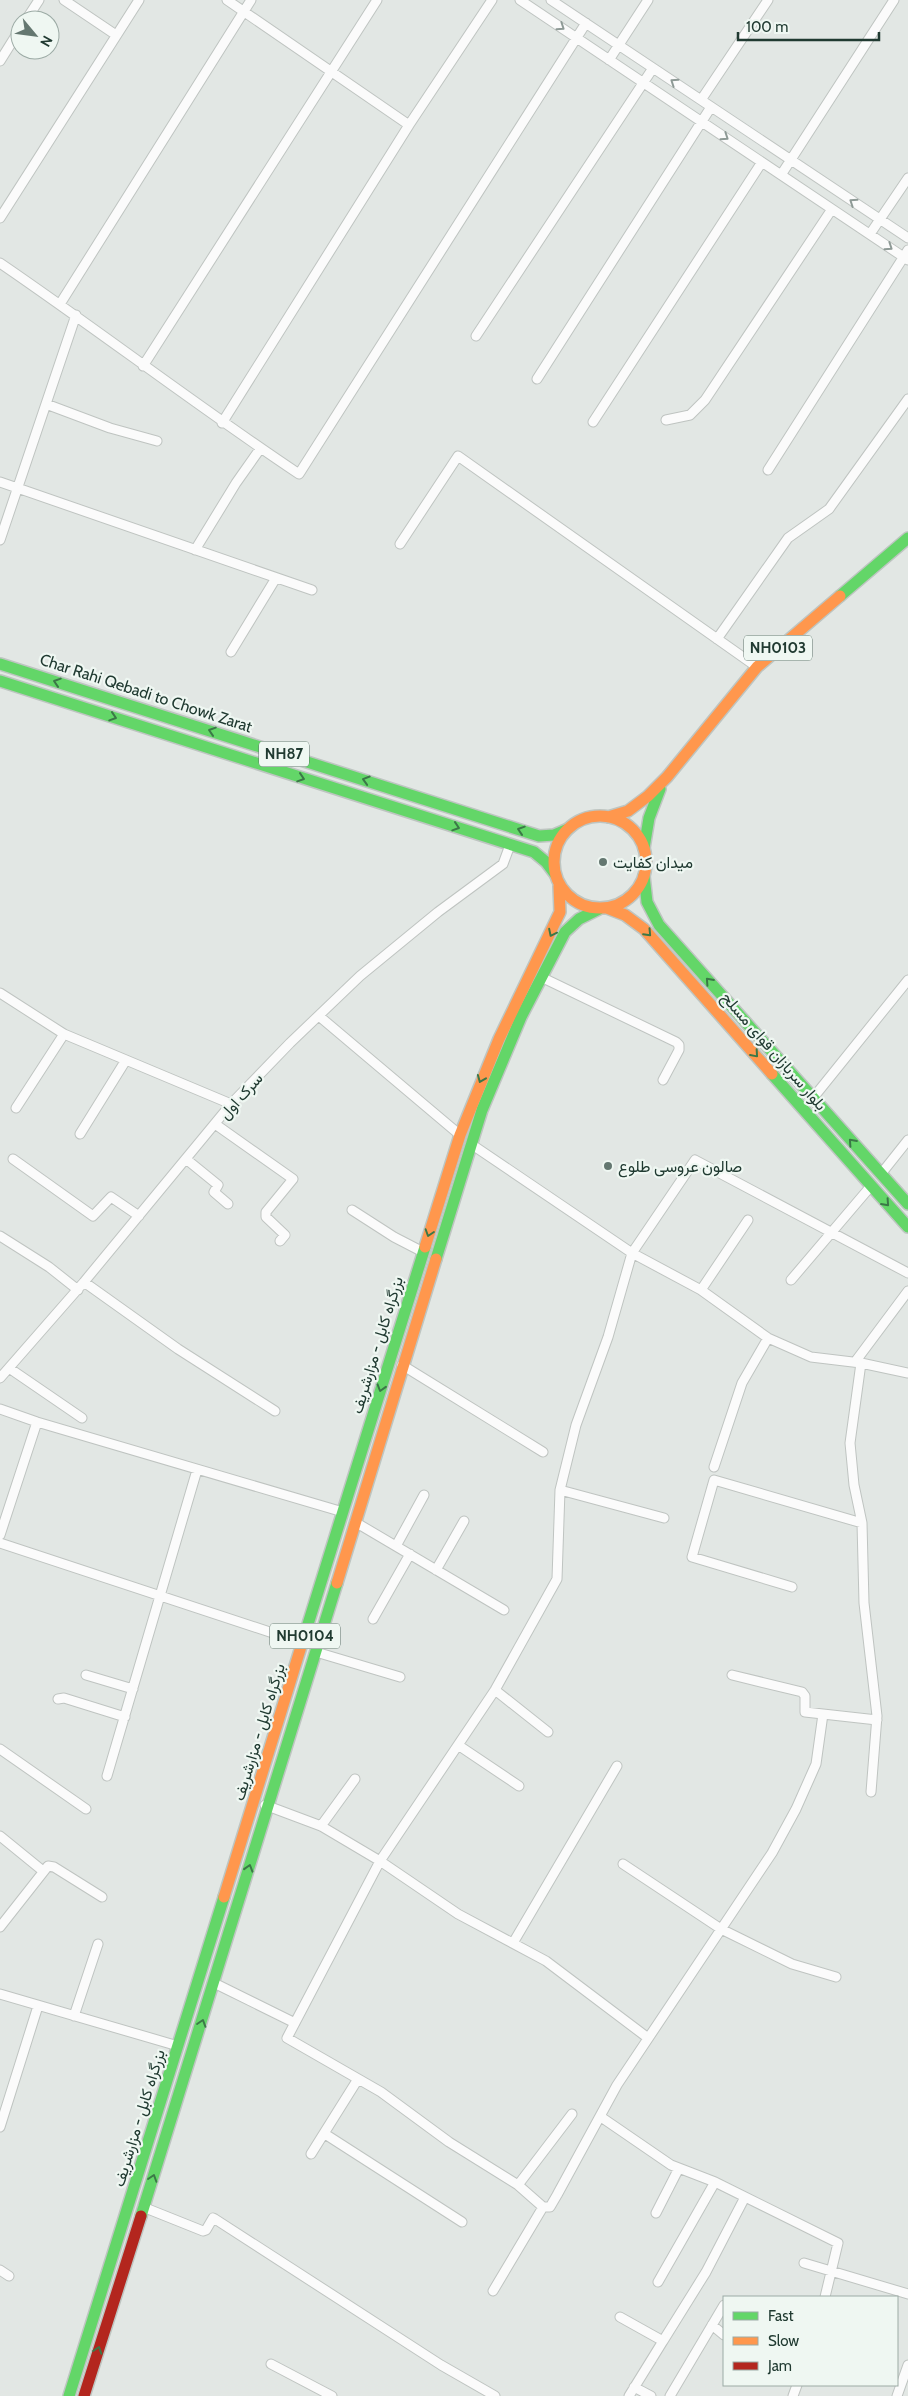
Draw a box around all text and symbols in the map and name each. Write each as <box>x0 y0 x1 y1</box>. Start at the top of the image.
north arrow <box>10 10 60 60</box>
scale bar <box>738 10 879 42</box>
text: 100 m <box>746 18 788 36</box>
one-way arrow <box>555 21 565 30</box>
text: N <box>36 33 57 50</box>
one-way arrow <box>670 79 680 88</box>
one-way arrow <box>719 131 729 140</box>
one-way arrow <box>849 198 858 208</box>
one-way arrow <box>883 241 893 250</box>
road number: NH0103 <box>744 636 812 660</box>
street label: Char Rahi Qebadi to Chowk Zarat <box>37 650 255 737</box>
one-way arrow <box>53 677 62 687</box>
one-way arrow <box>108 712 117 722</box>
one-way arrow <box>208 727 216 737</box>
road number: NH87 <box>259 742 309 766</box>
one-way arrow <box>296 772 305 782</box>
one-way arrow <box>363 776 371 786</box>
one-way arrow <box>451 822 460 832</box>
one-way arrow <box>518 826 526 836</box>
place label: میدان کفایت <box>613 853 693 872</box>
marker: میدان کفایت <box>597 856 609 868</box>
one-way arrow <box>548 927 558 936</box>
one-way arrow <box>642 927 651 936</box>
one-way arrow <box>706 978 715 987</box>
street label: بلوار سربازان قوای مسلح <box>716 988 831 1115</box>
one-way arrow <box>749 1049 758 1058</box>
street label: سرک اول <box>215 1069 268 1124</box>
one-way arrow <box>477 1074 487 1083</box>
one-way arrow <box>849 1138 858 1147</box>
place label: صالون عروسی طلوع <box>618 1157 742 1178</box>
marker: صالون عروسی طلوع <box>602 1160 614 1172</box>
one-way arrow <box>880 1197 889 1206</box>
one-way arrow <box>425 1228 435 1237</box>
street label: بزرگراه کابل - مزارشریف <box>347 1274 408 1416</box>
one-way arrow <box>377 1383 387 1392</box>
road number: NH0104 <box>270 1624 340 1648</box>
street label: بزرگراه کابل - مزارشریف <box>229 1661 290 1803</box>
one-way arrow <box>244 1864 254 1872</box>
one-way arrow <box>196 2019 206 2028</box>
street label: بزرگراه کابل - مزارشریف <box>109 2047 170 2189</box>
one-way arrow <box>147 2174 157 2183</box>
legend <box>723 2296 898 2386</box>
text: Fast <box>768 2307 793 2325</box>
text: Slow <box>768 2332 799 2350</box>
one-way arrow <box>93 2346 103 2354</box>
text: Jam <box>767 2357 792 2375</box>

